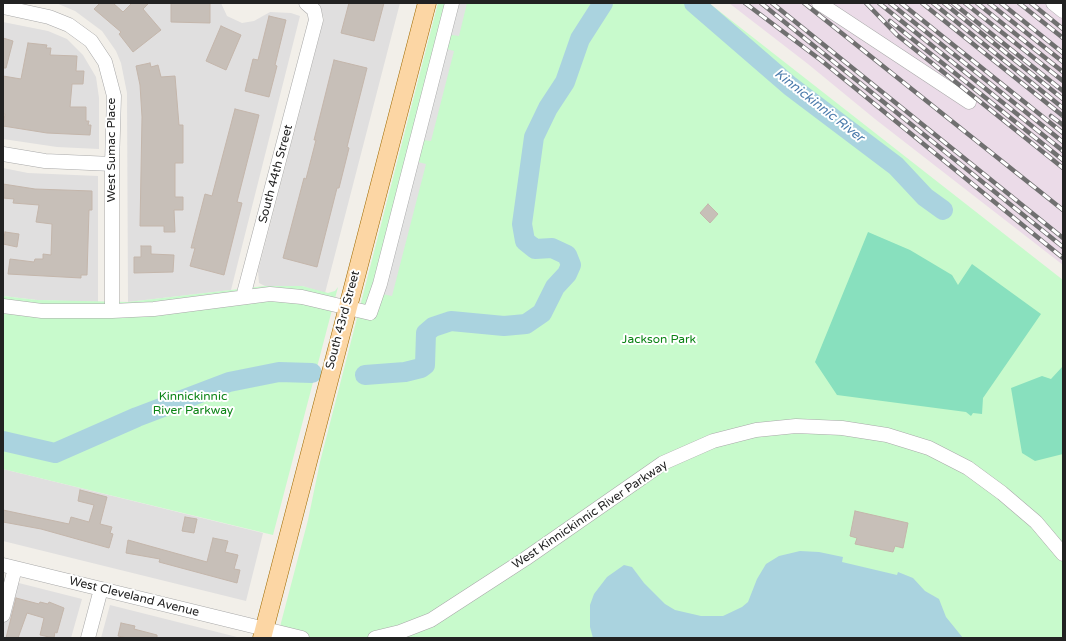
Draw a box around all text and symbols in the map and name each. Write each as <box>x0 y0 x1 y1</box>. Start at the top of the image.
water label: Kinnickinnic River <box>771 66 867 146</box>
street label: West Sumac Place <box>105 98 119 202</box>
street label: South 44th Street <box>256 123 296 225</box>
street label: South 43rd Street <box>323 269 363 371</box>
park label: Jackson Park <box>622 333 696 347</box>
park label: Kinnickinnic River Parkway <box>153 390 233 418</box>
street label: West Kinnickinnic River Parkway <box>510 458 670 572</box>
street label: West Cleveland Avenue <box>67 574 201 620</box>

